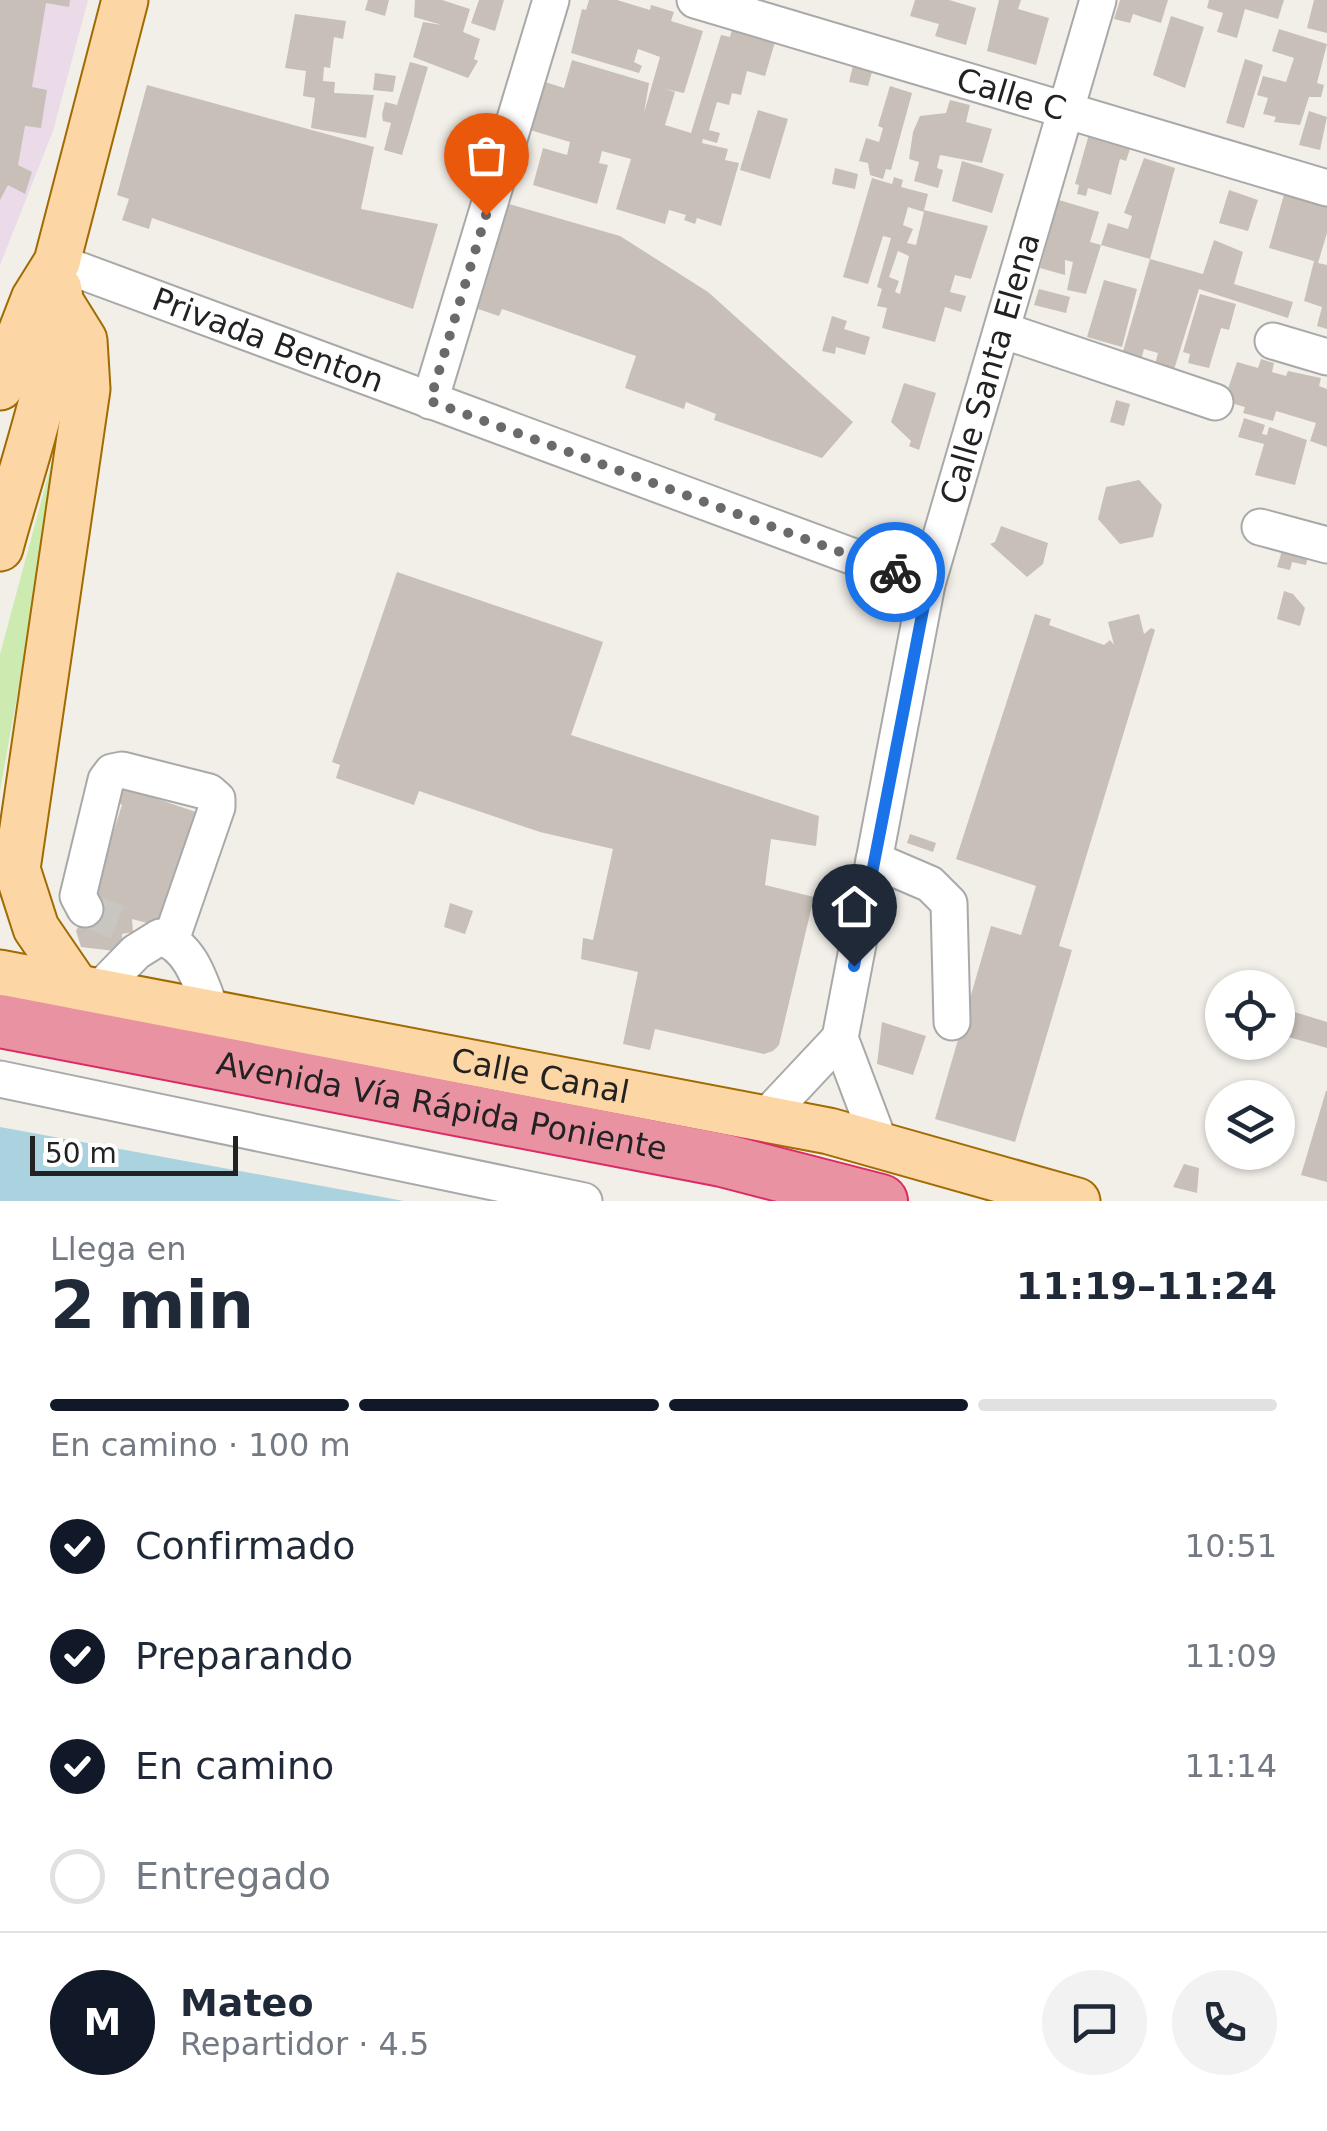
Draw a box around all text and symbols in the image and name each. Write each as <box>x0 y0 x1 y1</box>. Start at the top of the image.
street label: Calle C <box>952 60 1070 128</box>
pin <box>444 113 529 216</box>
icon: bag <box>459 128 514 183</box>
street label: Calle Santa Elena <box>932 229 1048 509</box>
street label: Privada Benton <box>147 280 389 400</box>
courier <box>845 522 945 622</box>
icon: bike <box>868 545 923 600</box>
pin <box>812 864 897 967</box>
icon: home <box>827 879 882 934</box>
map controls <box>1205 970 1295 1170</box>
button: locate <box>1205 970 1295 1060</box>
street label: Calle Canal <box>448 1040 632 1112</box>
street label: Avenida Vía Rápida Poniente <box>213 1044 670 1168</box>
button: layers <box>1205 1080 1295 1170</box>
scale bar <box>30 1131 238 1176</box>
text: 50 m <box>45 1137 117 1170</box>
text: Llega en <box>50 1230 186 1268</box>
text: 11:19–11:24 <box>1016 1264 1277 1308</box>
text: 2 min <box>50 1268 254 1343</box>
text: En camino · 100 m <box>50 1426 351 1464</box>
icon: check <box>50 1519 105 1574</box>
text: Confirmado <box>135 1524 355 1568</box>
text: 10:51 <box>1185 1527 1277 1565</box>
icon: check <box>50 1629 105 1684</box>
text: Preparando <box>135 1634 353 1678</box>
text: 11:09 <box>1185 1637 1277 1675</box>
icon: check <box>50 1739 105 1794</box>
text: En camino <box>135 1744 334 1788</box>
text: 11:14 <box>1185 1747 1277 1785</box>
text: Entregado <box>135 1854 331 1898</box>
button: chat <box>1042 1970 1147 2075</box>
button: phone <box>1172 1970 1277 2075</box>
text: Mateo <box>180 1981 314 2025</box>
text: M <box>84 2000 121 2044</box>
text: Repartidor · 4.5 <box>180 2025 429 2063</box>

